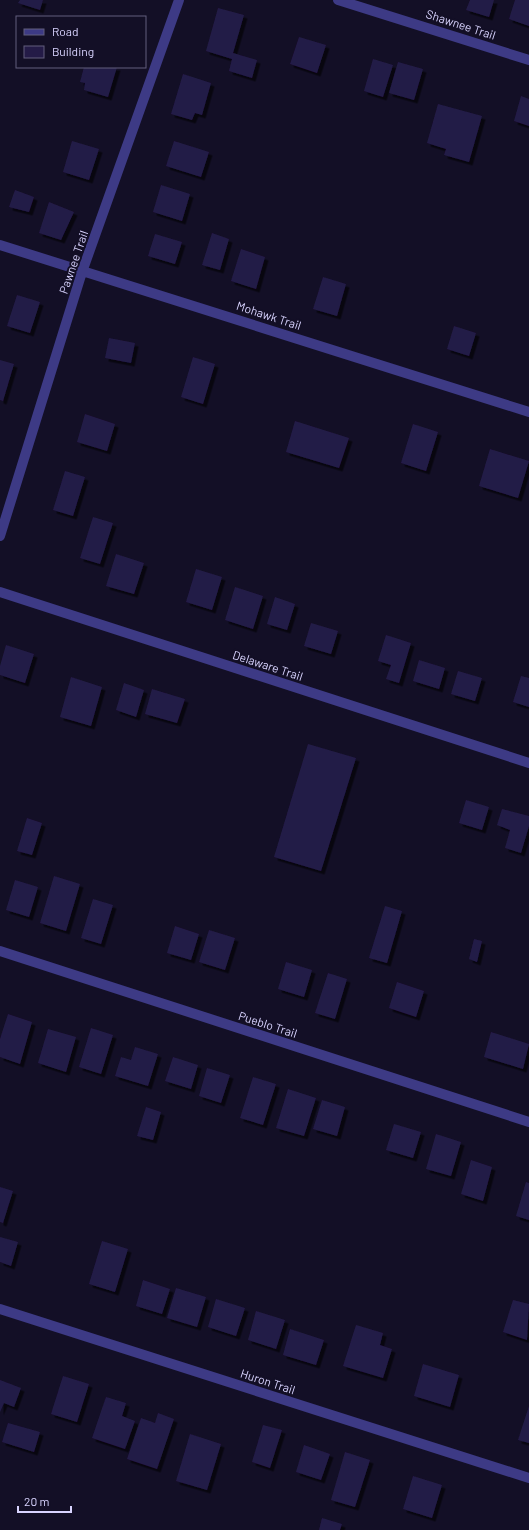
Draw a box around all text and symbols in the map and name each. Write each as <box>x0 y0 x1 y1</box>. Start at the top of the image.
street label: Shawnee Trail <box>424 6 498 42</box>
legend <box>16 16 146 68</box>
text: Road <box>52 24 79 38</box>
text: Building <box>52 44 94 58</box>
street label: Pawnee Trail <box>56 229 90 295</box>
street label: Mohawk Trail <box>235 298 303 332</box>
street label: Delaware Trail <box>231 647 305 683</box>
street label: Pueblo Trail <box>237 1008 299 1040</box>
street label: Huron Trail <box>239 1366 297 1396</box>
scale bar <box>18 1488 71 1514</box>
text: 20 m <box>24 1494 50 1508</box>

